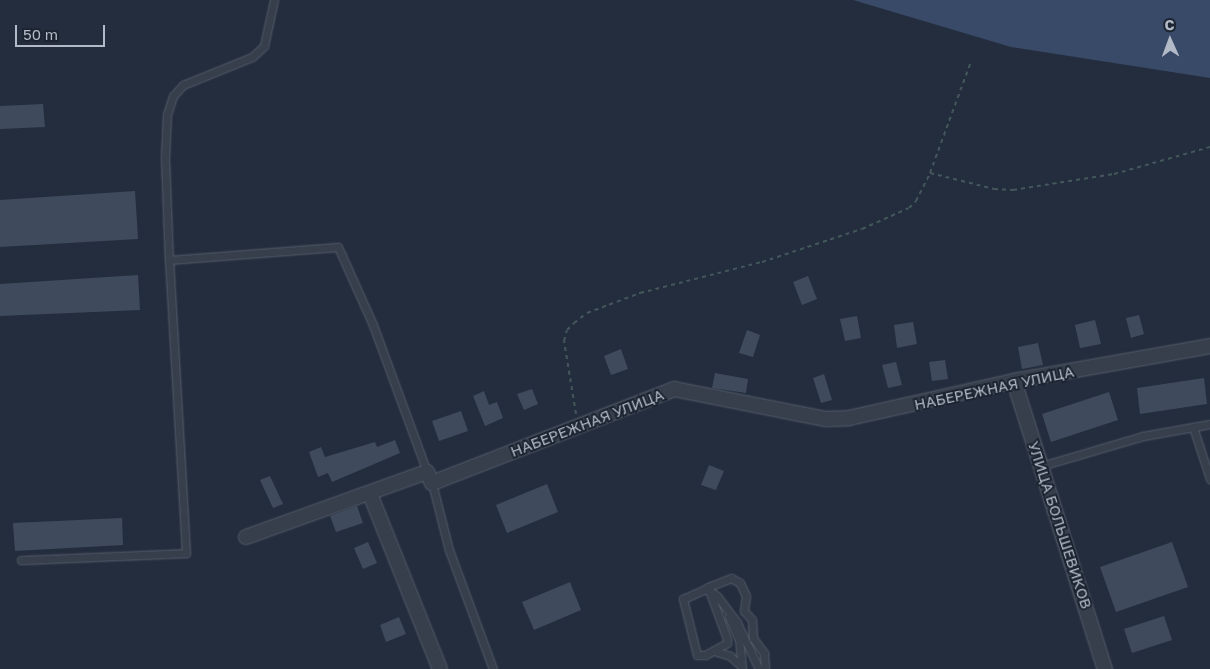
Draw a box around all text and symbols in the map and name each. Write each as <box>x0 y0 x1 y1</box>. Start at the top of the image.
scale bar <box>18 15 108 47</box>
north arrow <box>1145 15 1195 65</box>
text: С <box>1164 16 1175 33</box>
text: 50 m <box>23 25 58 43</box>
street label: НАБЕРЕЖНАЯ УЛИЦА <box>913 362 1075 414</box>
street label: НАБЕРЕЖНАЯ УЛИЦА <box>508 385 666 461</box>
street label: УЛИЦА БОЛЬШЕВИКОВ <box>1024 439 1096 611</box>

